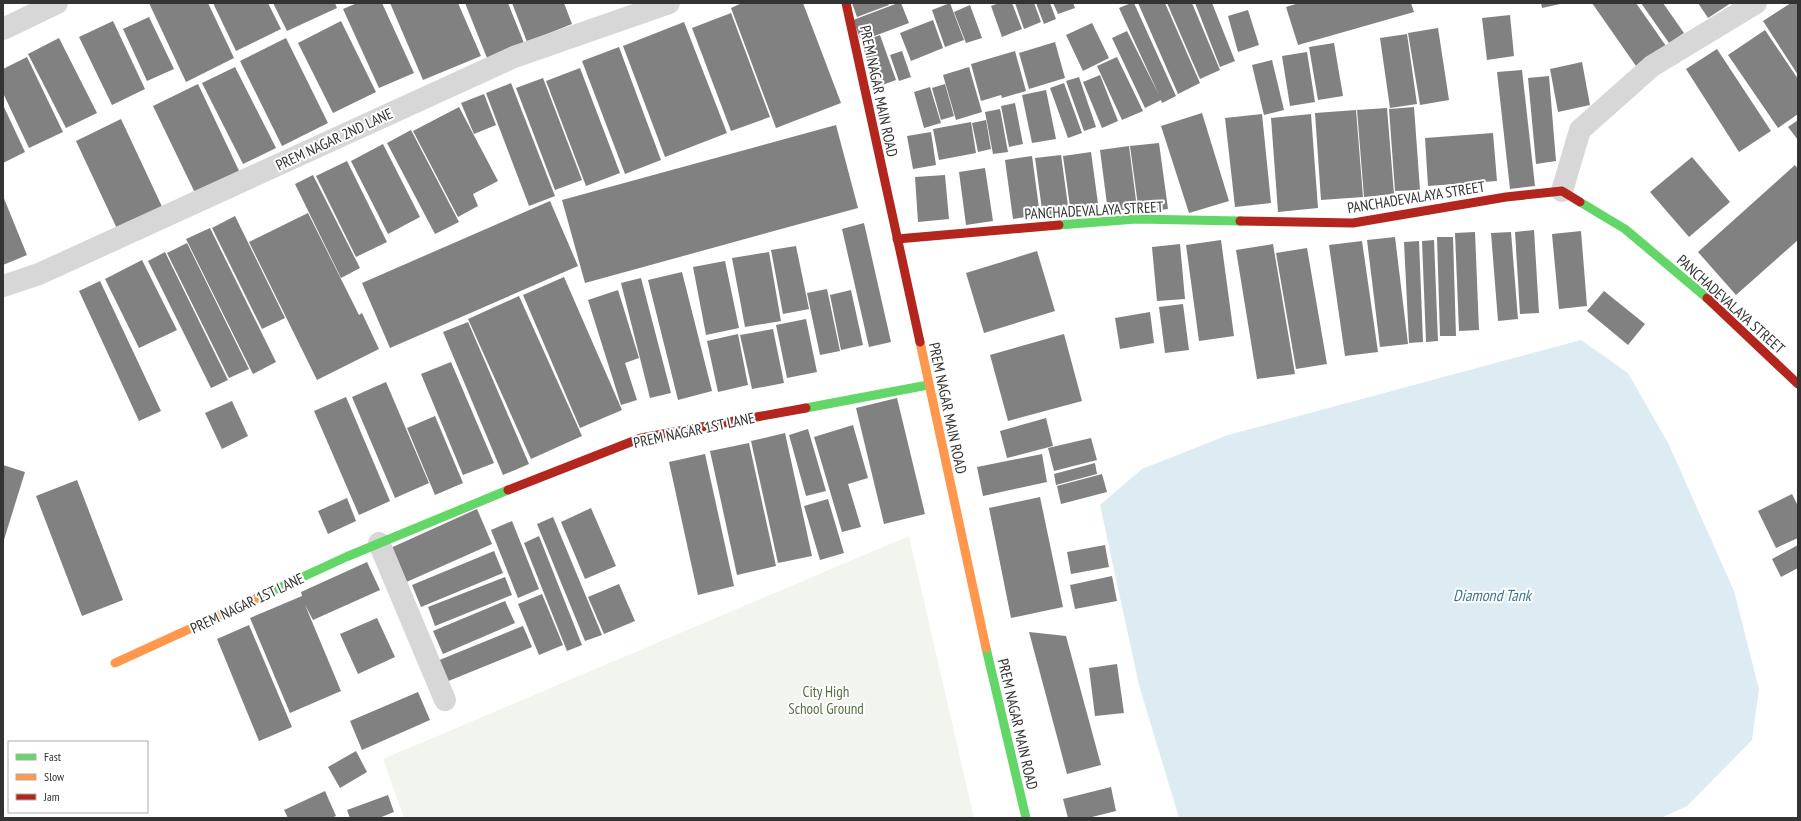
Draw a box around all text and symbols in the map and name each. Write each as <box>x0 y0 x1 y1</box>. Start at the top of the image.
street label: PREM NAGAR MAIN ROAD <box>856 24 902 159</box>
street label: PREM NAGAR 2ND LANE <box>273 104 395 174</box>
street label: PANCHADEVALAYA STREET <box>1346 177 1486 217</box>
street label: PANCHADEVALAYA STREET <box>1024 197 1164 223</box>
street label: PANCHADEVALAYA STREET <box>1673 250 1789 358</box>
street label: PREM NAGAR MAIN ROAD <box>925 341 971 476</box>
street label: PREM NAGAR 1ST LANE <box>632 408 756 452</box>
street label: PREM NAGAR 1ST LANE <box>187 568 307 638</box>
water label: Diamond Tank <box>1453 585 1533 605</box>
street label: PREM NAGAR MAIN ROAD <box>994 657 1042 791</box>
park label: City High School Ground <box>788 682 864 718</box>
legend <box>8 741 148 813</box>
text: Fast <box>44 749 62 764</box>
text: Slow <box>44 769 65 784</box>
text: Jam <box>43 789 60 804</box>

